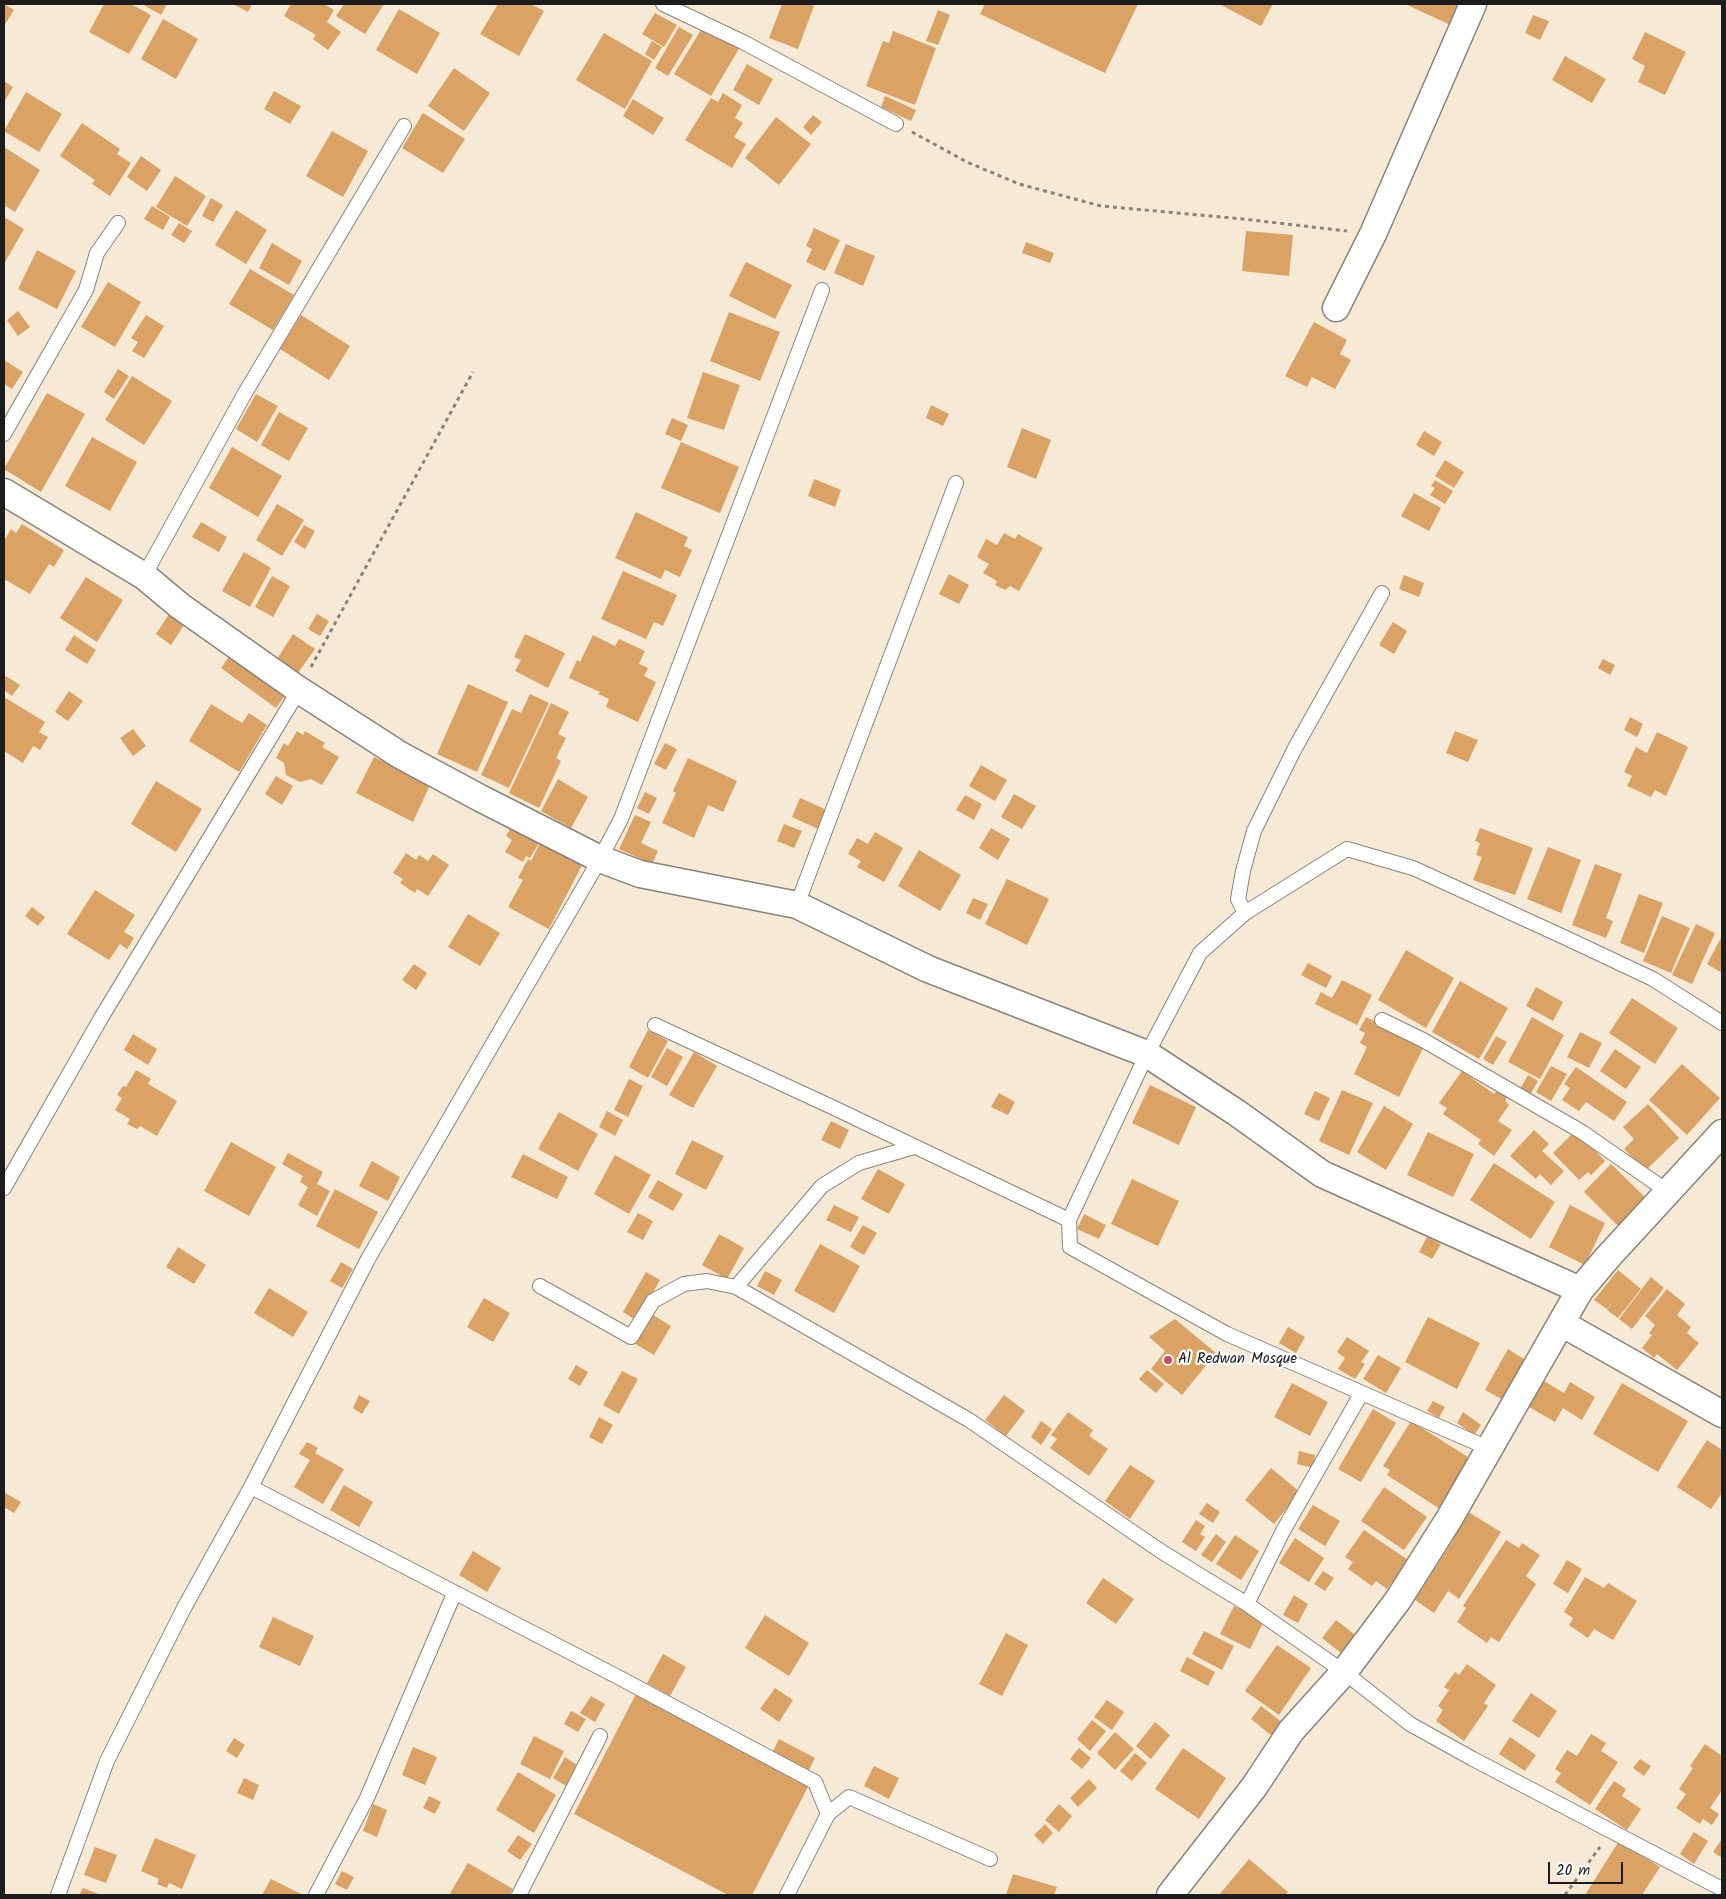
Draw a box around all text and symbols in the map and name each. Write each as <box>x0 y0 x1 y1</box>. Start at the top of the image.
place label: Al Redwan Mosque <box>1178 1351 1297 1369</box>
marker: Al Redwan Mosque <box>1162 1354 1174 1366</box>
scale bar <box>1551 1852 1626 1884</box>
text: 20 m <box>1556 1859 1590 1883</box>

